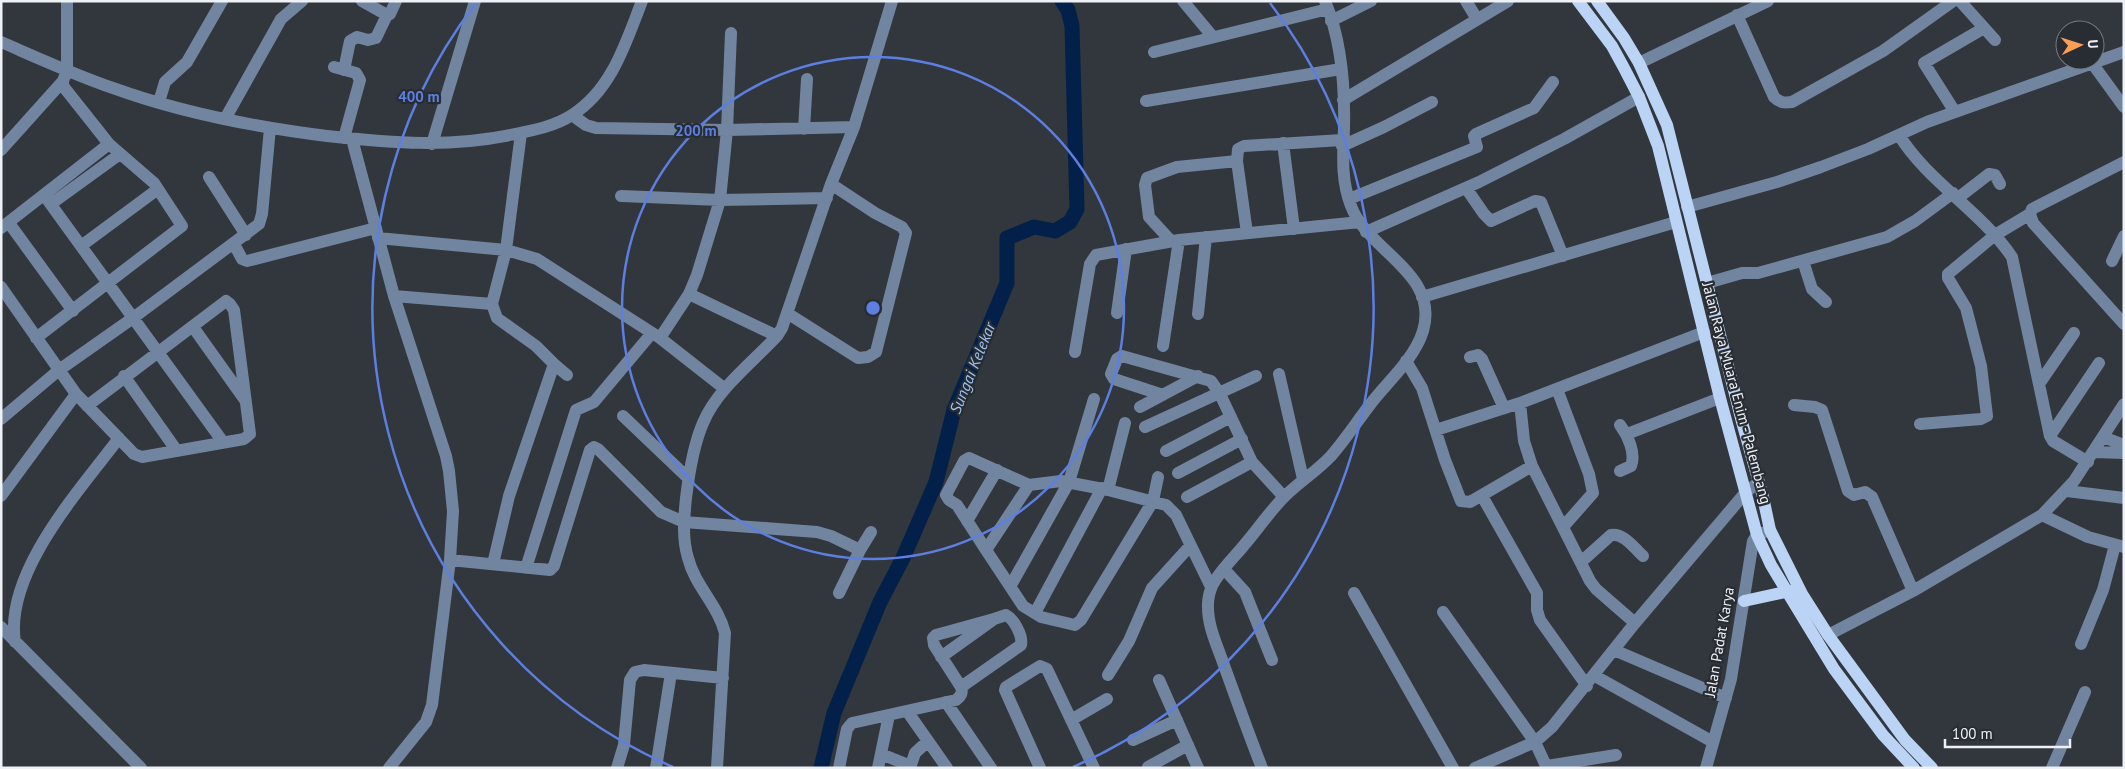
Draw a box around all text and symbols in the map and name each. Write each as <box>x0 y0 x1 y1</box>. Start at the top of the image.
north arrow <box>2055 20 2105 70</box>
text: U <box>2084 39 2102 49</box>
text: 400 m <box>398 87 440 106</box>
text: 200 m <box>675 121 717 140</box>
street label: Jalan Raya Muara Enim - Palembang <box>1698 279 1776 506</box>
centre of rings <box>864 299 882 317</box>
water label: Sungai Kelekar <box>945 318 1000 417</box>
street label: Jalan Padat Karya <box>1700 585 1738 700</box>
scale bar <box>1945 716 2070 748</box>
text: 100 m <box>1952 724 1993 743</box>

